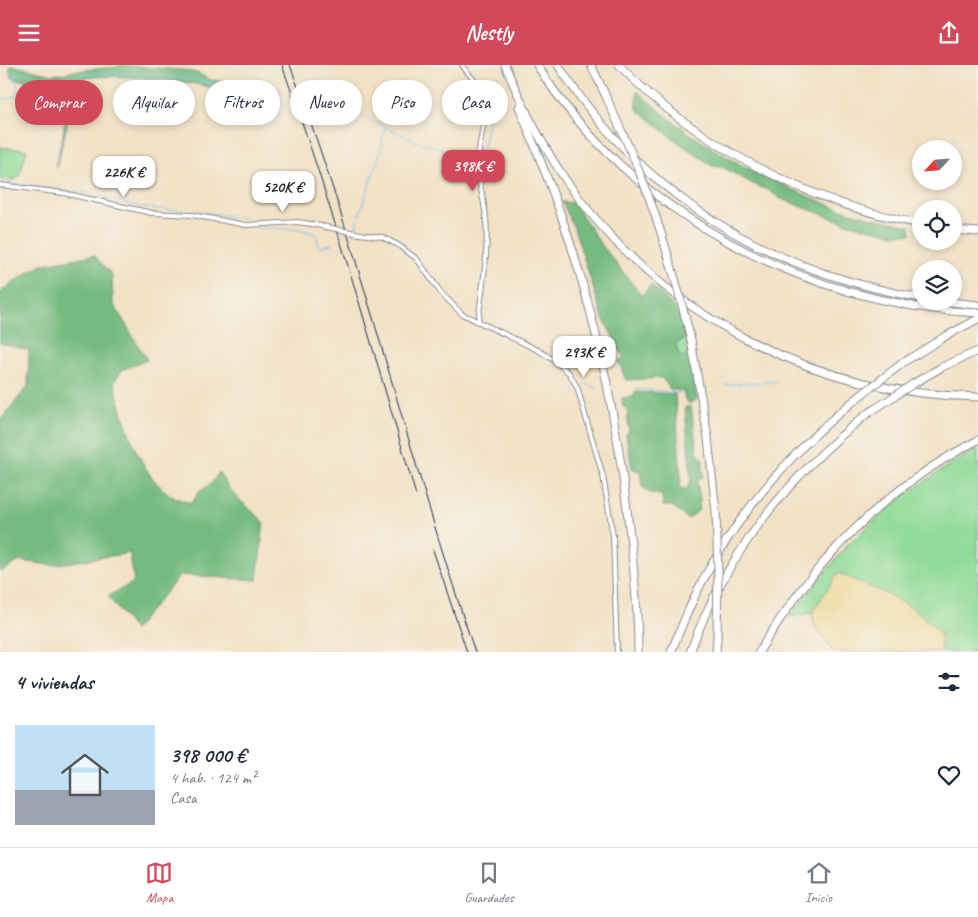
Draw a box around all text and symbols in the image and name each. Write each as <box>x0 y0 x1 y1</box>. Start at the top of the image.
icon: menu <box>15 19 43 47</box>
text: Nestly <box>465 19 513 47</box>
icon: share <box>935 19 963 47</box>
chip: Comprar <box>15 80 103 125</box>
chip: Alquilar <box>113 80 195 125</box>
chip: Filtros <box>205 80 280 125</box>
chip: Nuevo <box>290 80 362 125</box>
chip: Piso <box>372 80 432 125</box>
chip: Casa <box>442 80 508 125</box>
north arrow <box>912 140 962 190</box>
map controls <box>912 140 962 310</box>
pin: 398K € <box>432 149 514 192</box>
pin: 226K € <box>83 155 165 198</box>
text: 398K € <box>453 156 493 176</box>
text: 226K € <box>103 162 145 182</box>
pin: 520K € <box>242 171 324 213</box>
text: 520K € <box>263 177 303 197</box>
button: locate <box>912 200 962 250</box>
button: layers <box>912 260 962 310</box>
pin: 293K € <box>543 335 625 378</box>
text: 293K € <box>564 342 604 362</box>
icon: filters <box>935 668 963 696</box>
text: 4 viviendas <box>15 669 94 695</box>
text: 398 000 € <box>170 742 246 768</box>
icon: home <box>55 745 115 805</box>
icon: heart <box>935 761 963 789</box>
text: 4 hab. · 124 m² <box>170 768 256 788</box>
text: Casa <box>170 788 196 808</box>
tab: Mapa <box>145 859 173 906</box>
tab: Guardados <box>464 859 514 906</box>
tab: Inicio <box>805 859 833 906</box>

